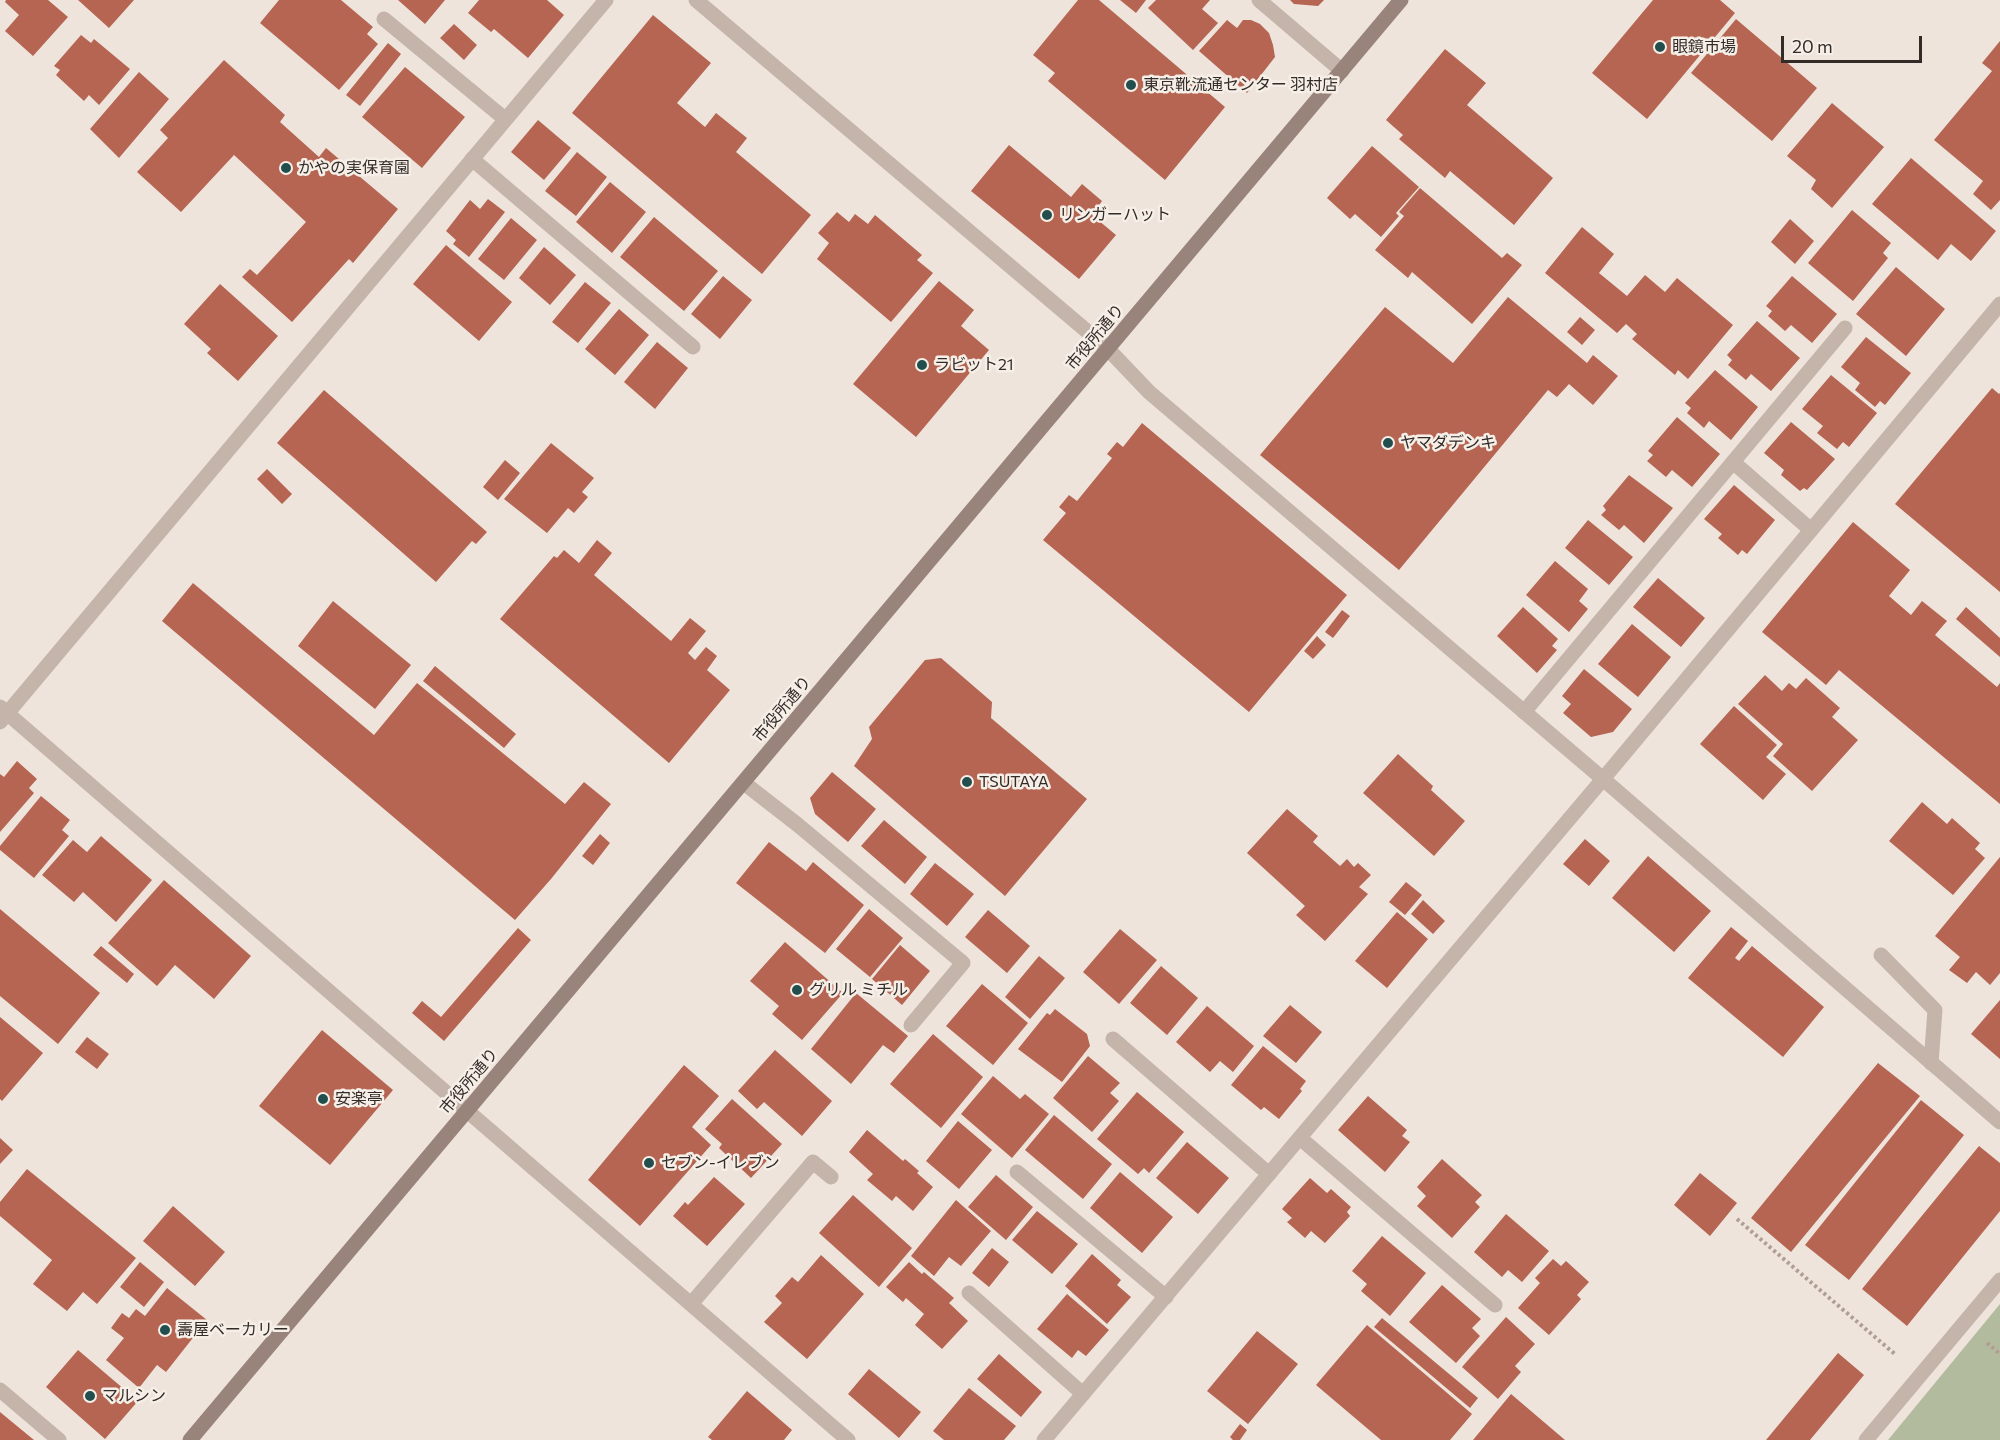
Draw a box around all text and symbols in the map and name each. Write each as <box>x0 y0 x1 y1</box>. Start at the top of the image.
scale bar <box>1784 24 1925 62</box>
text: 20 m <box>1792 35 1833 57</box>
place label: 眼鏡市場 <box>1672 37 1736 57</box>
marker: 眼鏡市場 <box>1653 40 1667 54</box>
place label: 東京靴流通センター 羽村店 <box>1143 75 1338 95</box>
marker: 東京靴流通センター 羽村店 <box>1124 78 1138 92</box>
place label: かやの実保育園 <box>298 158 410 178</box>
marker: かやの実保育園 <box>279 161 293 175</box>
place label: リンガーハット <box>1059 205 1171 225</box>
marker: リンガーハット <box>1040 208 1054 222</box>
street label: 市役所通り <box>1062 300 1128 374</box>
place label: ラビット21 <box>934 355 1014 375</box>
marker: ラビット21 <box>915 358 929 372</box>
place label: ヤマダデンキ <box>1400 433 1496 453</box>
marker: ヤマダデンキ <box>1381 436 1395 450</box>
street label: 市役所通り <box>749 672 815 746</box>
place label: TSUTAYA <box>979 772 1049 792</box>
marker: TSUTAYA <box>960 775 974 789</box>
place label: グリル ミチル <box>809 980 908 1000</box>
marker: グリル ミチル <box>790 983 804 997</box>
street label: 市役所通り <box>436 1044 502 1118</box>
place label: 安楽亭 <box>335 1089 383 1109</box>
marker: 安楽亭 <box>316 1092 330 1106</box>
place label: セブン-イレブン <box>661 1153 780 1173</box>
marker: セブン-イレブン <box>642 1156 656 1170</box>
place label: 壽屋ベーカリー <box>177 1320 289 1340</box>
marker: 壽屋ベーカリー <box>158 1323 172 1337</box>
place label: マルシン <box>102 1386 166 1406</box>
marker: マルシン <box>83 1389 97 1403</box>

